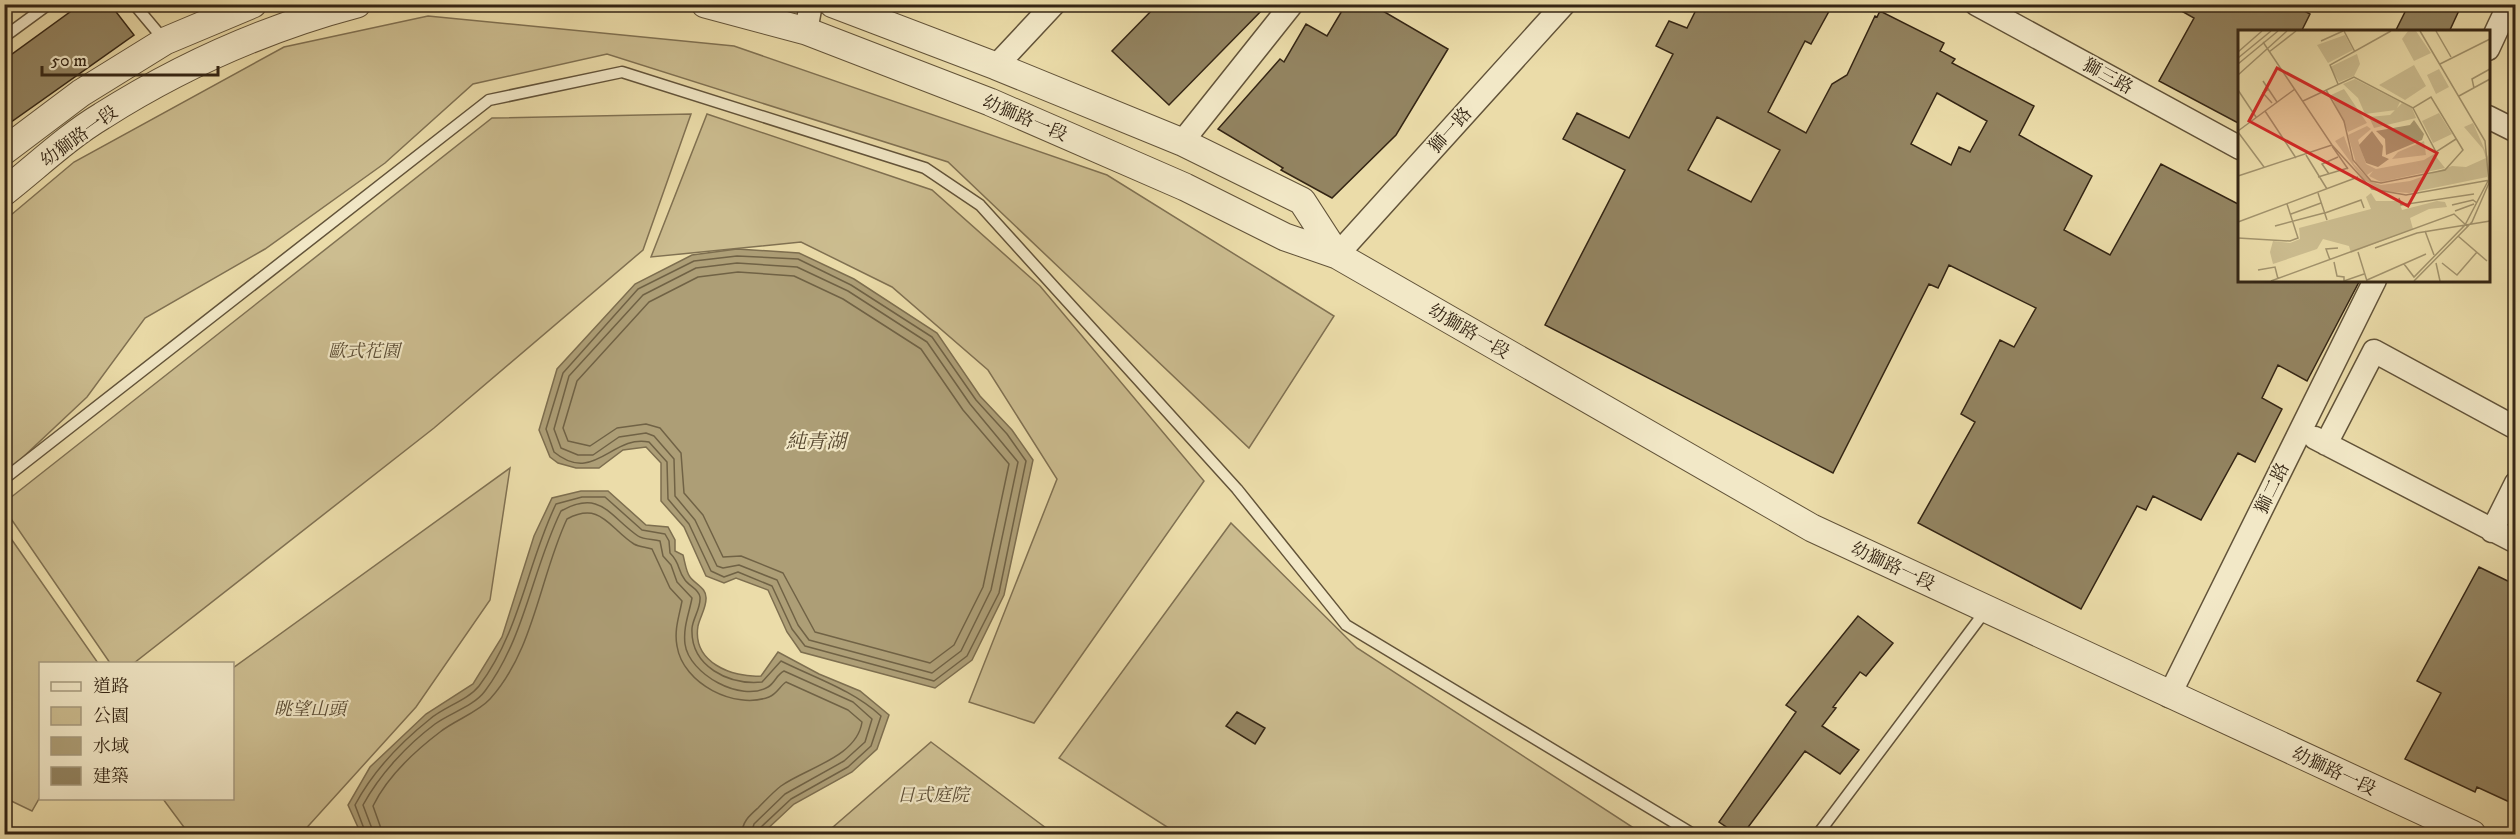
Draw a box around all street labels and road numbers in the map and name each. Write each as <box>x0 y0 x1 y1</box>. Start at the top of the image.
street label: 獅三路 <box>2079 54 2136 100</box>
street label: 幼獅路一段 <box>979 91 1070 147</box>
street label: 幼獅路一段 <box>37 101 122 172</box>
street label: 獅一路 <box>1425 103 1477 158</box>
street label: 幼獅路一段 <box>1424 300 1513 364</box>
street label: 獅二路 <box>2251 459 2295 518</box>
street label: 幼獅路一段 <box>1847 538 1938 596</box>
street label: 幼獅路一段 <box>2288 743 2379 801</box>

